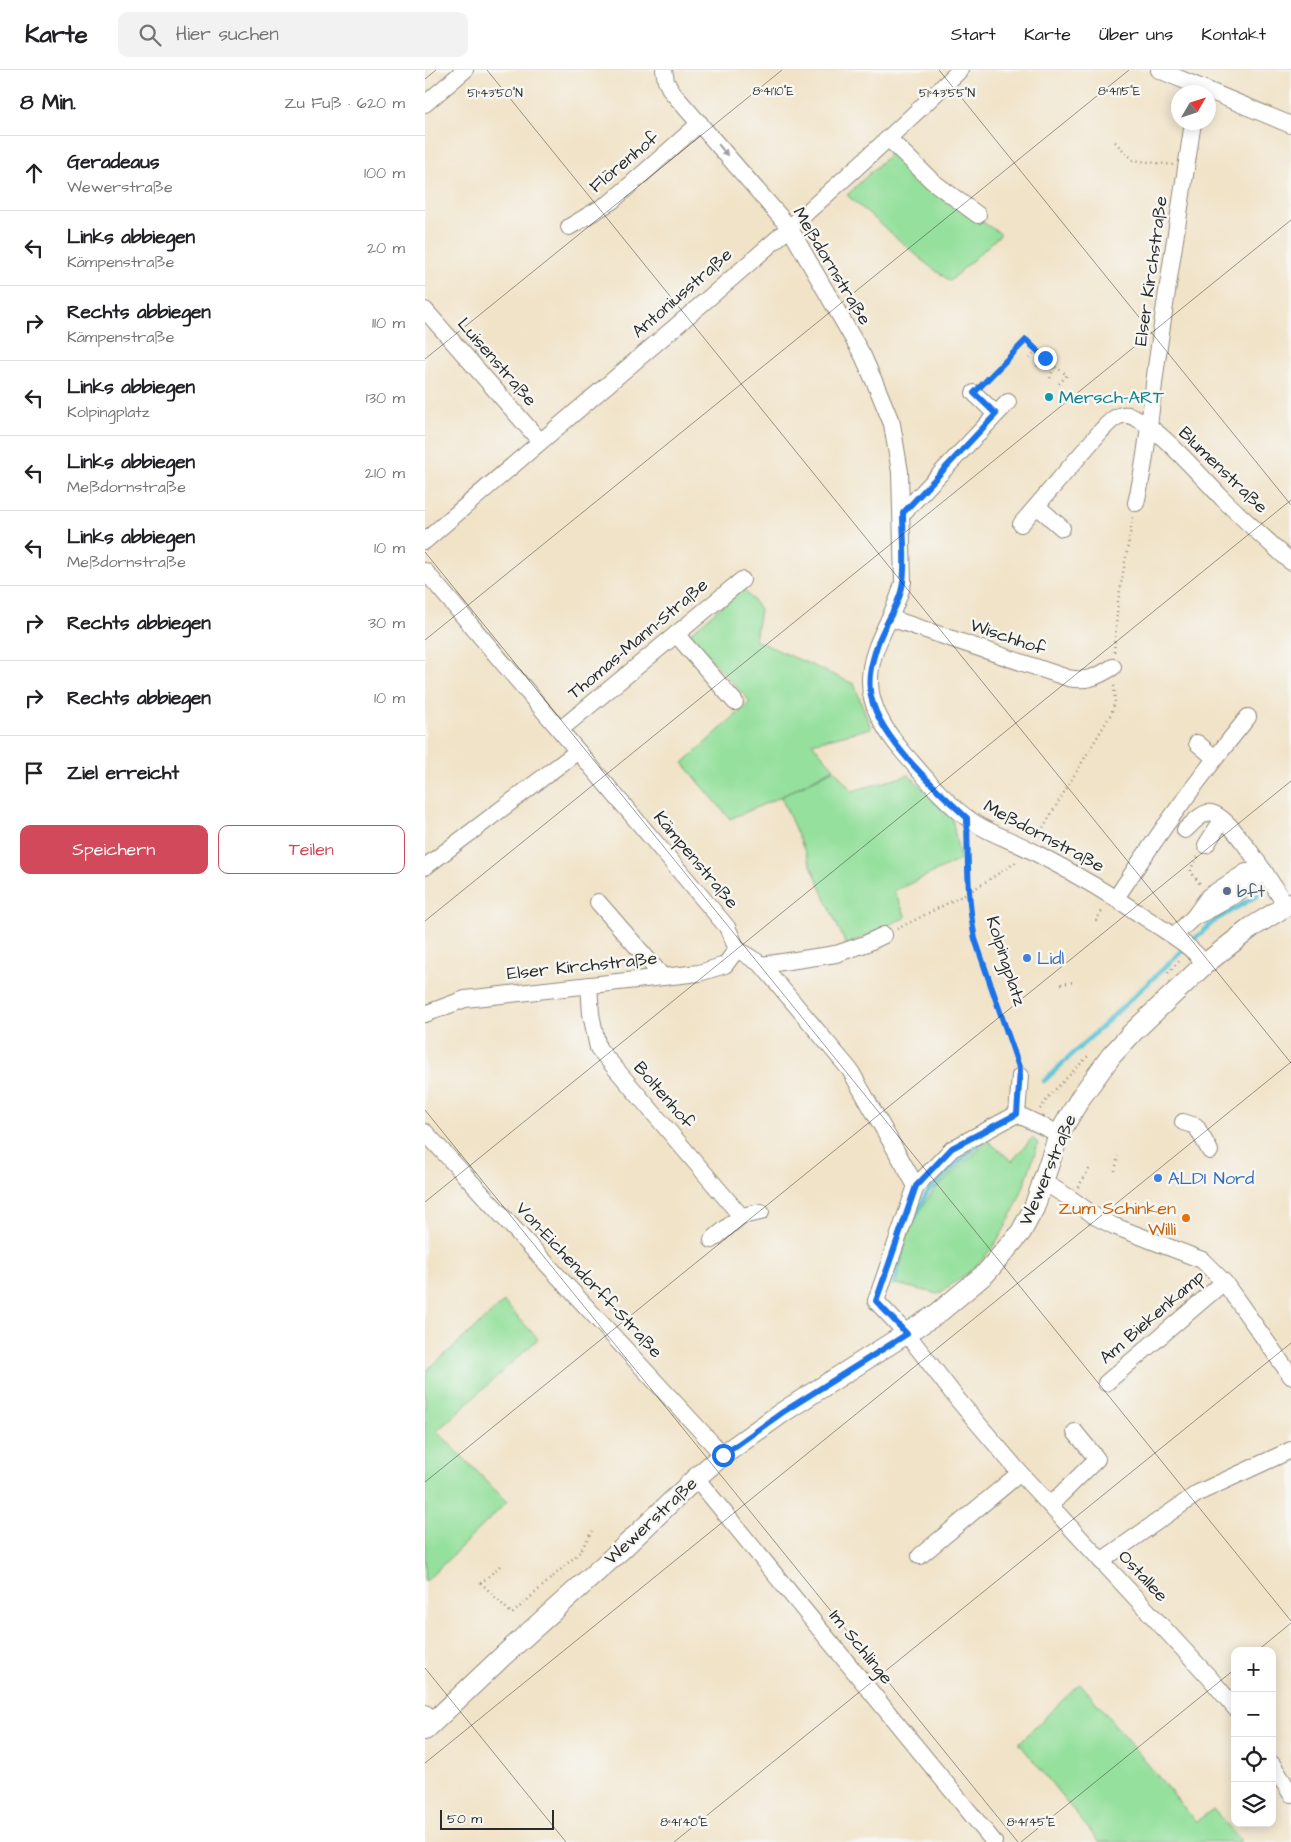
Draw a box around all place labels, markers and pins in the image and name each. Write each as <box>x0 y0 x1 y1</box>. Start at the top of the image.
place label: Mersch-ART <box>1059 385 1165 410</box>
marker: Mersch-ART <box>1043 391 1055 403</box>
place label: bft <box>1237 879 1266 904</box>
marker: bft <box>1221 885 1233 897</box>
place label: Lidl <box>1037 946 1064 971</box>
marker: Lidl <box>1021 952 1033 964</box>
place label: ALDI Nord <box>1168 1166 1254 1191</box>
marker: ALDI Nord <box>1152 1172 1164 1184</box>
place label: Zum Schinken Willi <box>1058 1196 1176 1242</box>
marker: Zum Schinken Willi <box>1180 1212 1192 1224</box>

